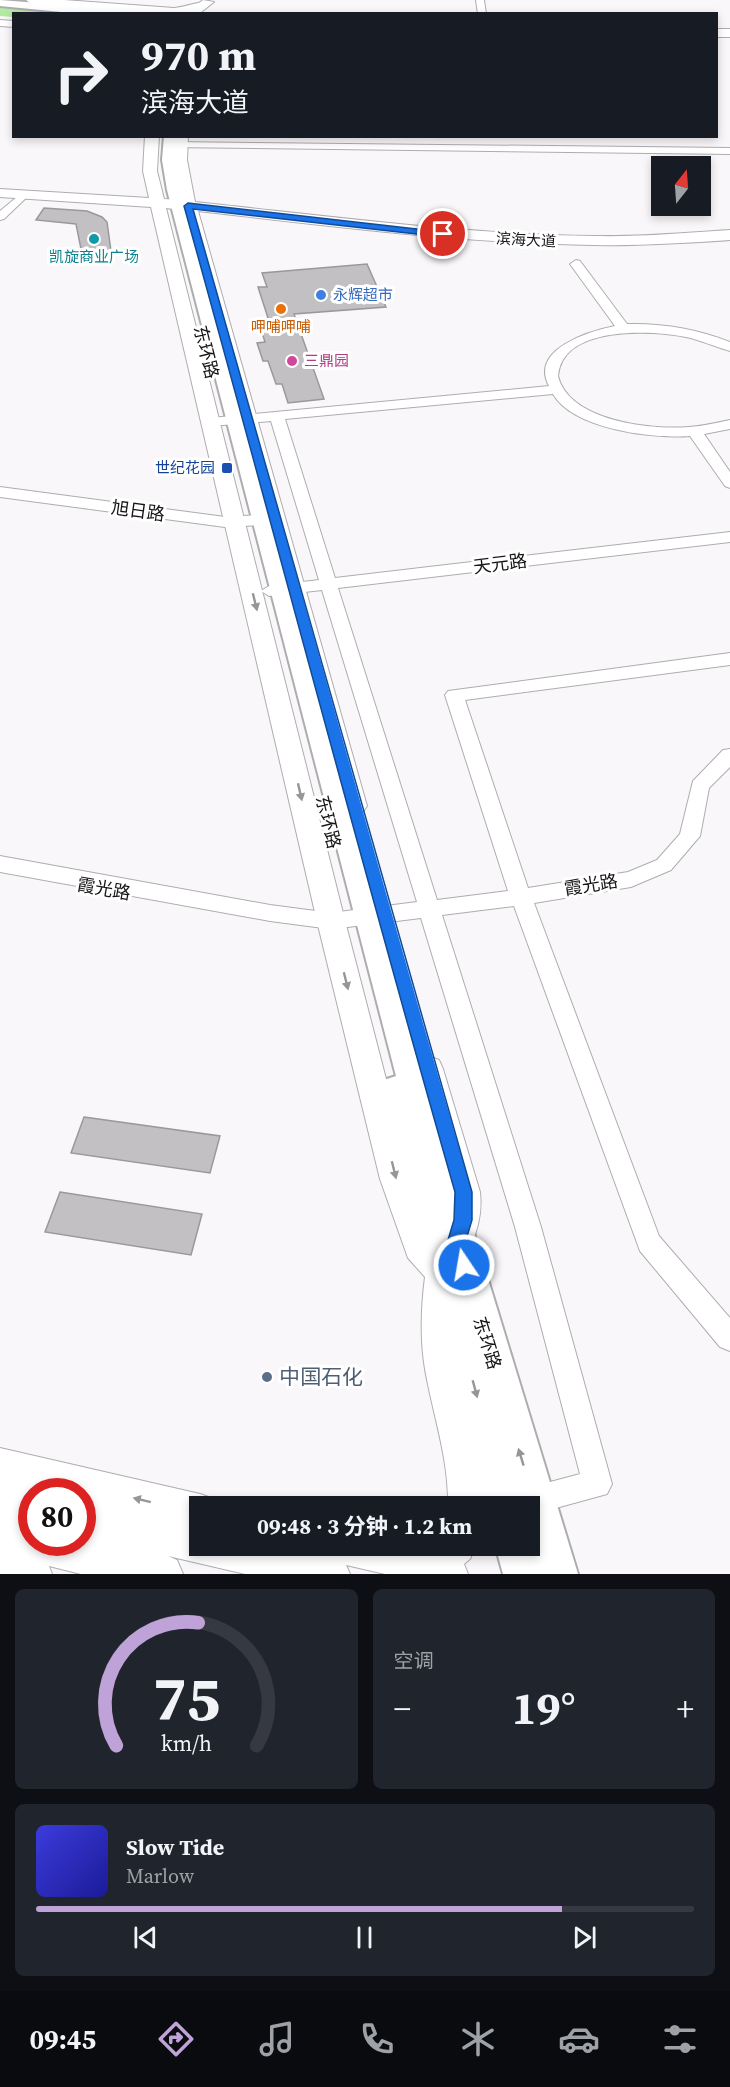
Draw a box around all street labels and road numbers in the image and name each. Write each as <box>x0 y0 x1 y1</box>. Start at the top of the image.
street label: 滨海大道 <box>496 227 557 252</box>
street label: 东环路 <box>188 323 225 381</box>
street label: 旭日路 <box>110 494 167 527</box>
street label: 天元路 <box>472 548 528 579</box>
street label: 东环路 <box>310 793 347 851</box>
street label: 霞光路 <box>562 868 620 901</box>
street label: 霞光路 <box>75 872 133 906</box>
street label: 东环路 <box>468 1313 507 1372</box>

